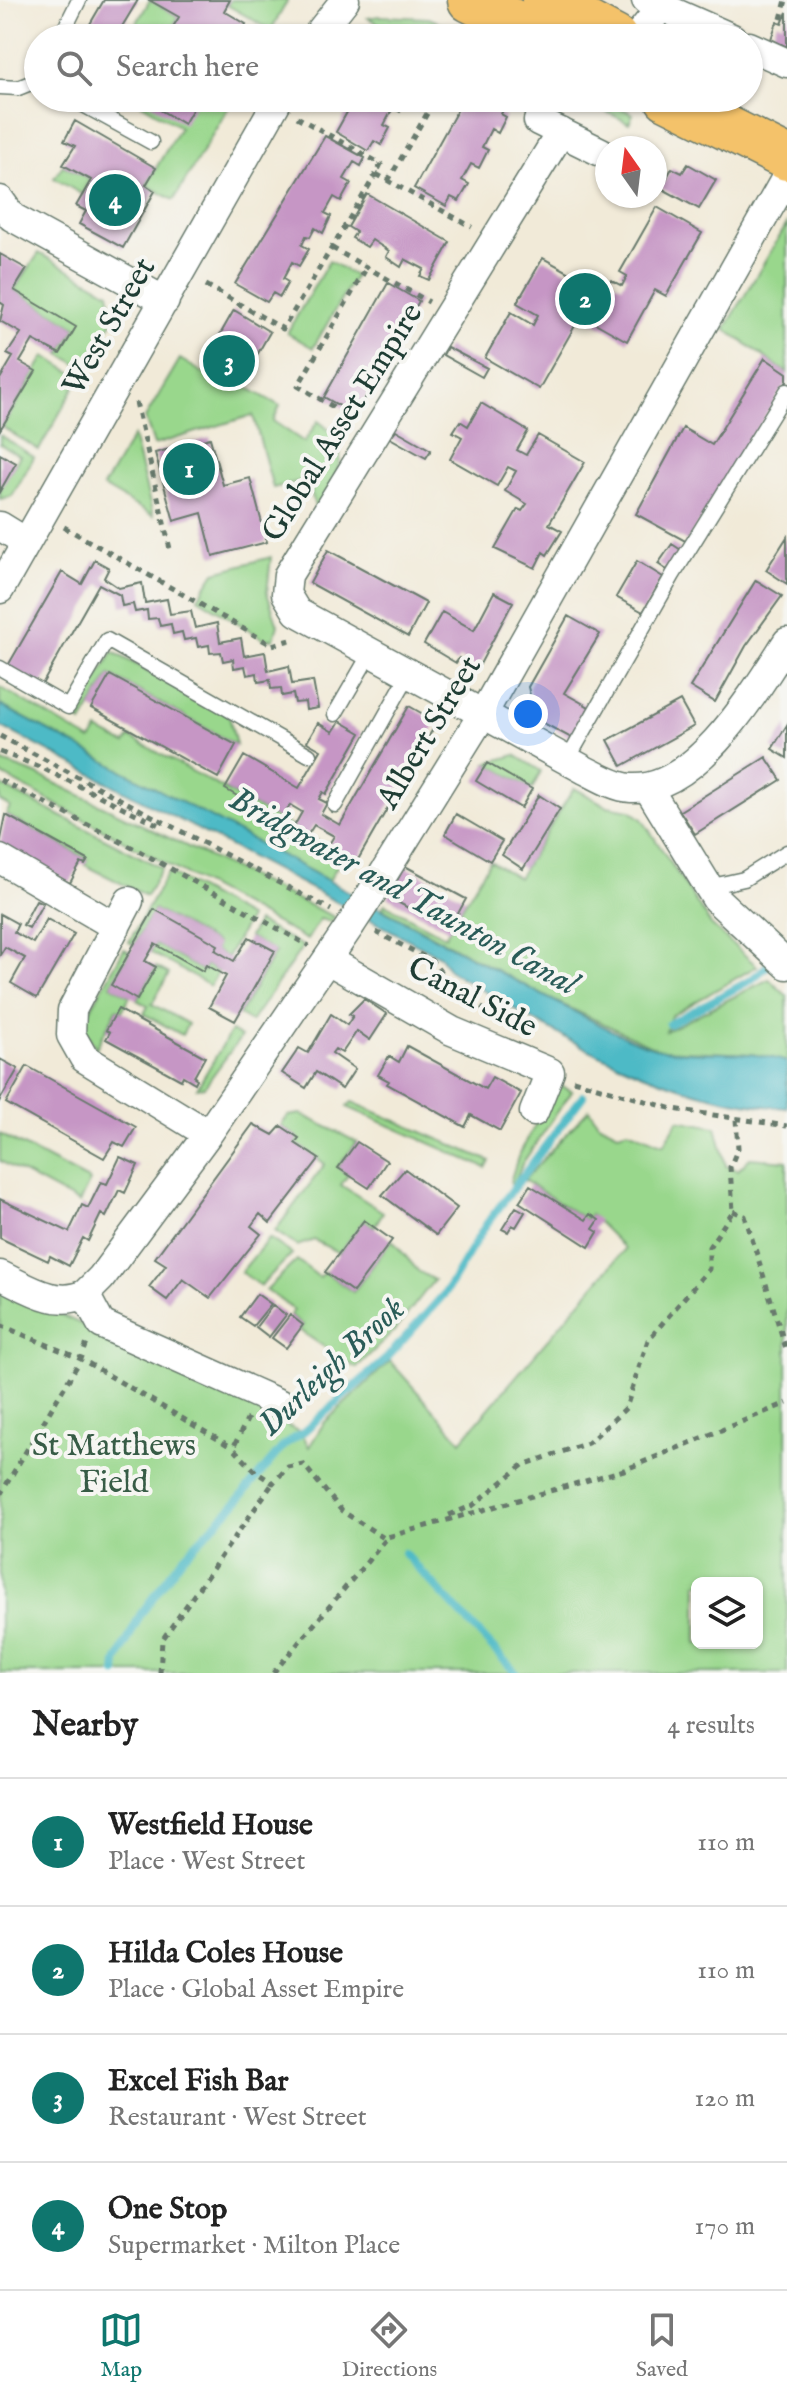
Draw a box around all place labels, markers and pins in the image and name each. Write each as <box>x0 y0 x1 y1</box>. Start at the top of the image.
pin: 4 <box>89 170 141 230</box>
pin: 2 <box>559 269 611 329</box>
pin: 3 <box>203 331 255 391</box>
pin: 1 <box>163 439 215 499</box>

